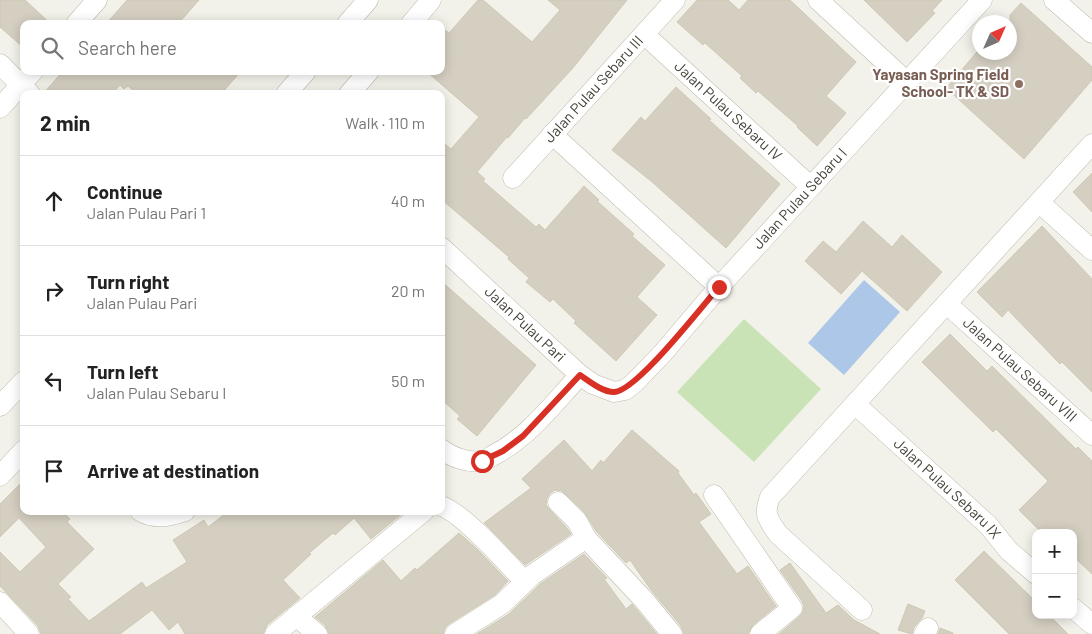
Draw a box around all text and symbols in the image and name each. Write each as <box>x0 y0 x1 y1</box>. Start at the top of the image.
north arrow <box>972 15 1017 60</box>
search box <box>20 20 445 75</box>
street label: Jalan Pulau Sebaru III <box>540 31 646 146</box>
icon: search <box>38 34 66 62</box>
text: Search here <box>78 36 177 59</box>
street label: Jalan Pulau Sebaru IV <box>671 56 786 164</box>
place label: Yayasan Spring Field School- TK & SD <box>872 65 1009 100</box>
marker: Yayasan Spring Field School- TK & SD <box>1013 78 1025 90</box>
text: 2 min <box>40 110 90 135</box>
text: Walk · 110 m <box>345 113 425 132</box>
street label: Jalan Pulau Sebaru I <box>748 144 850 252</box>
text: Continue <box>87 180 163 203</box>
icon: ahead <box>40 187 68 215</box>
text: 40 m <box>391 191 425 210</box>
text: Jalan Pulau Pari 1 <box>87 203 206 222</box>
text: Turn right <box>87 270 169 293</box>
route end <box>708 276 731 299</box>
icon: right <box>40 277 68 305</box>
text: 20 m <box>391 281 425 300</box>
street label: Jalan Pulau Pari <box>481 282 570 365</box>
text: Jalan Pulau Pari <box>87 293 197 312</box>
street label: Jalan Pulau Sebaru VIII <box>960 313 1081 425</box>
text: Turn left <box>87 360 158 383</box>
icon: left <box>40 367 68 395</box>
text: 50 m <box>391 371 425 390</box>
text: Jalan Pulau Sebaru I <box>87 383 226 402</box>
street label: Jalan Pulau Sebaru IX <box>890 434 1005 542</box>
route start <box>471 450 494 473</box>
icon: arrive <box>40 457 68 485</box>
text: Arrive at destination <box>87 459 259 482</box>
map controls <box>1032 529 1077 619</box>
button: + <box>1032 529 1077 574</box>
button: − <box>1032 574 1077 619</box>

